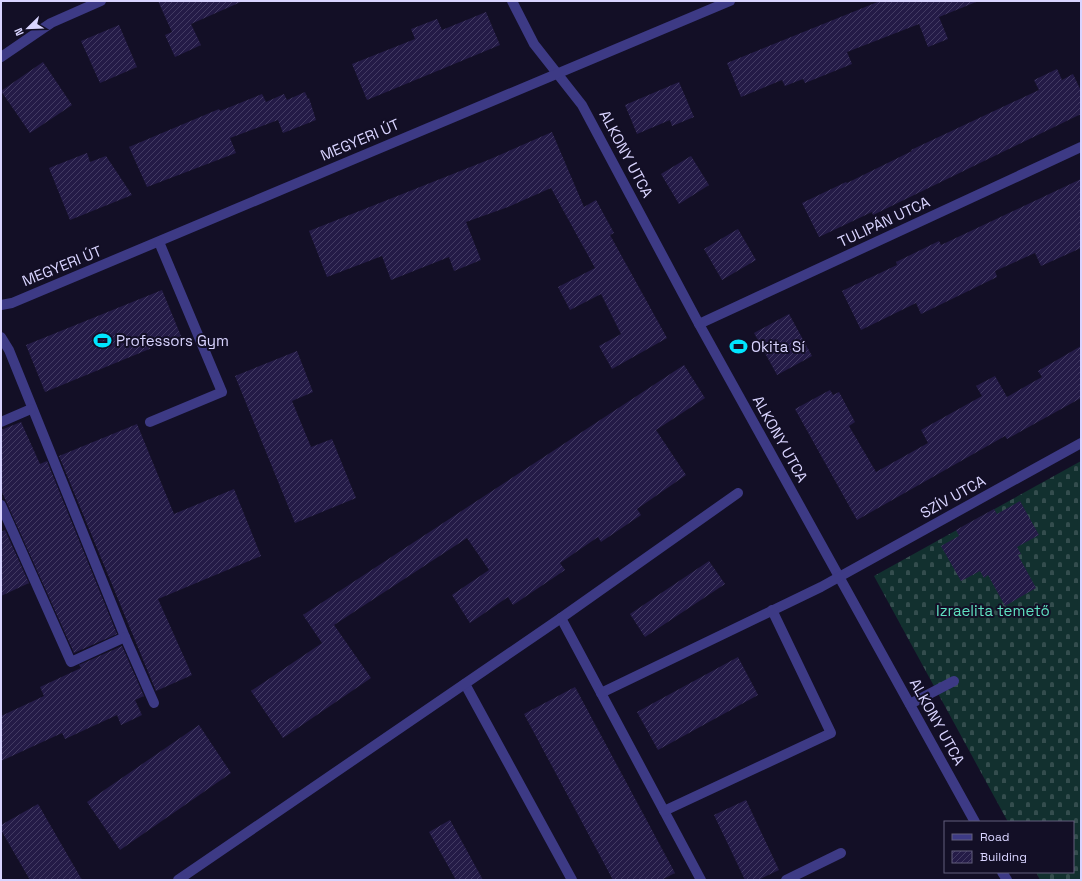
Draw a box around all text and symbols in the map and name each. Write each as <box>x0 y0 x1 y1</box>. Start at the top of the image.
north arrow <box>8 8 48 48</box>
text: N <box>11 26 27 38</box>
street label: ALKONY UTCA <box>595 107 658 201</box>
street label: MEGYERI ÚT <box>317 114 402 165</box>
street label: TULIPÁN UTCA <box>835 192 933 251</box>
street label: MEGYERI ÚT <box>19 241 105 290</box>
sports icon: Professors Gym <box>93 331 113 351</box>
place label: Professors Gym <box>116 331 229 350</box>
sports icon: Okita Sí <box>728 337 748 357</box>
place label: Okita Sí <box>751 337 805 356</box>
street label: ALKONY UTCA <box>749 392 812 486</box>
street label: SZÍV UTCA <box>917 471 989 522</box>
park label: Izraelita temető <box>936 601 1050 620</box>
street label: ALKONY UTCA <box>906 675 969 769</box>
legend <box>944 821 1074 873</box>
text: Road <box>980 829 1009 845</box>
text: Building <box>980 849 1027 865</box>

